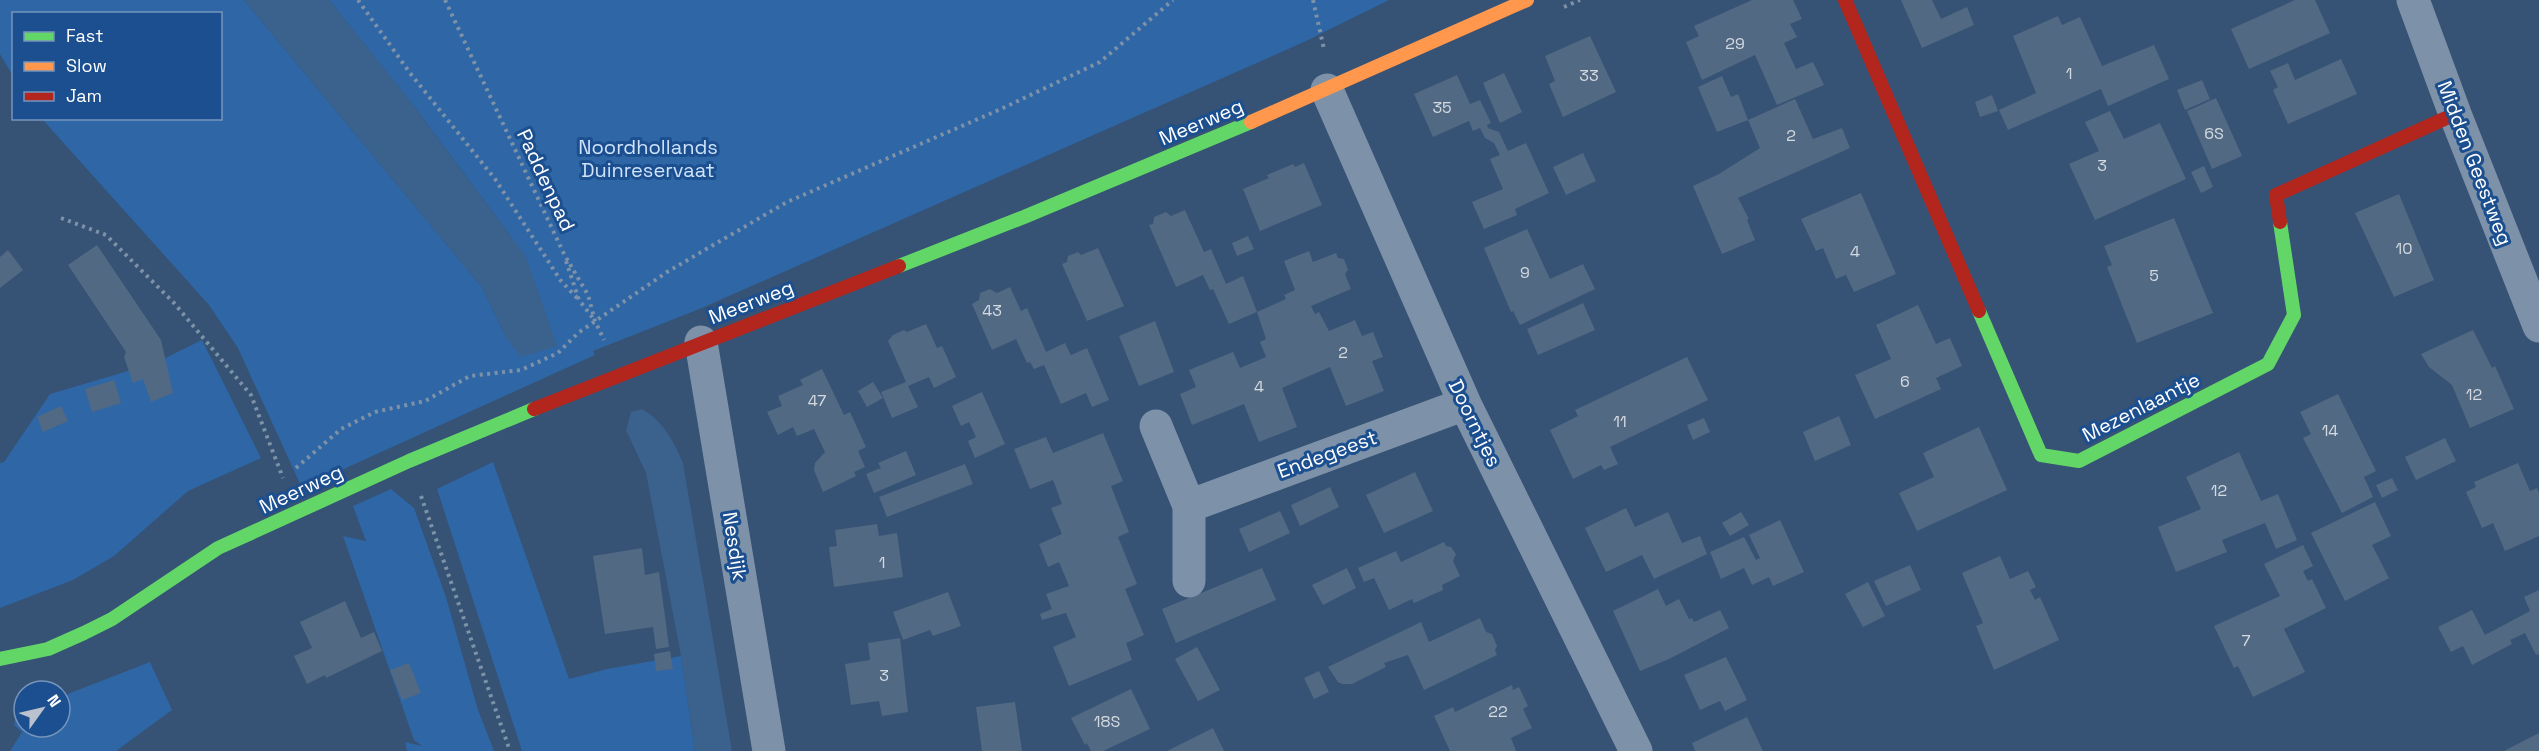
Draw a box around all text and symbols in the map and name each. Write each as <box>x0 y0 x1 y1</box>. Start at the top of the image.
legend <box>12 12 222 120</box>
text: Fast <box>66 24 103 47</box>
house number: 29 <box>1725 33 1745 54</box>
text: Slow <box>66 54 107 77</box>
house number: 1 <box>2066 63 2072 84</box>
house number: 33 <box>1579 65 1599 86</box>
street label: Midden Geestweg <box>2432 77 2518 249</box>
text: Jam <box>66 84 102 107</box>
street label: Meerweg <box>1155 93 1247 151</box>
house number: 35 <box>1432 97 1452 118</box>
house number: 6S <box>2204 123 2224 144</box>
street label: Paddenpad <box>511 125 581 235</box>
house number: 2 <box>1786 125 1796 146</box>
park label: Noordhollands Duinreservaat <box>578 134 718 183</box>
house number: 3 <box>2097 155 2107 176</box>
house number: 10 <box>2396 238 2412 259</box>
house number: 4 <box>1850 241 1860 262</box>
house number: 9 <box>1520 262 1530 283</box>
house number: 5 <box>2149 265 2159 286</box>
street label: Meerweg <box>705 274 797 330</box>
house number: 43 <box>982 300 1002 321</box>
house number: 2 <box>1338 342 1348 363</box>
street label: Mezenlaantje <box>2078 366 2204 448</box>
house number: 6 <box>1900 371 1910 392</box>
street label: Doorntjes <box>1443 375 1507 471</box>
house number: 4 <box>1254 376 1264 397</box>
house number: 12 <box>2466 384 2482 405</box>
house number: 47 <box>808 390 826 411</box>
house number: 11 <box>1613 411 1627 432</box>
house number: 14 <box>2322 420 2338 441</box>
street label: Endegeest <box>1274 424 1380 484</box>
street label: Meerweg <box>255 458 347 520</box>
house number: 12 <box>2211 480 2227 501</box>
street label: Nesdijk <box>717 510 753 582</box>
house number: 1 <box>879 552 885 573</box>
house number: 7 <box>2241 630 2251 651</box>
house number: 3 <box>879 665 889 686</box>
north arrow <box>12 679 72 739</box>
text: N <box>42 691 66 711</box>
house number: 22 <box>1488 701 1508 722</box>
house number: 18S <box>1094 711 1120 732</box>

